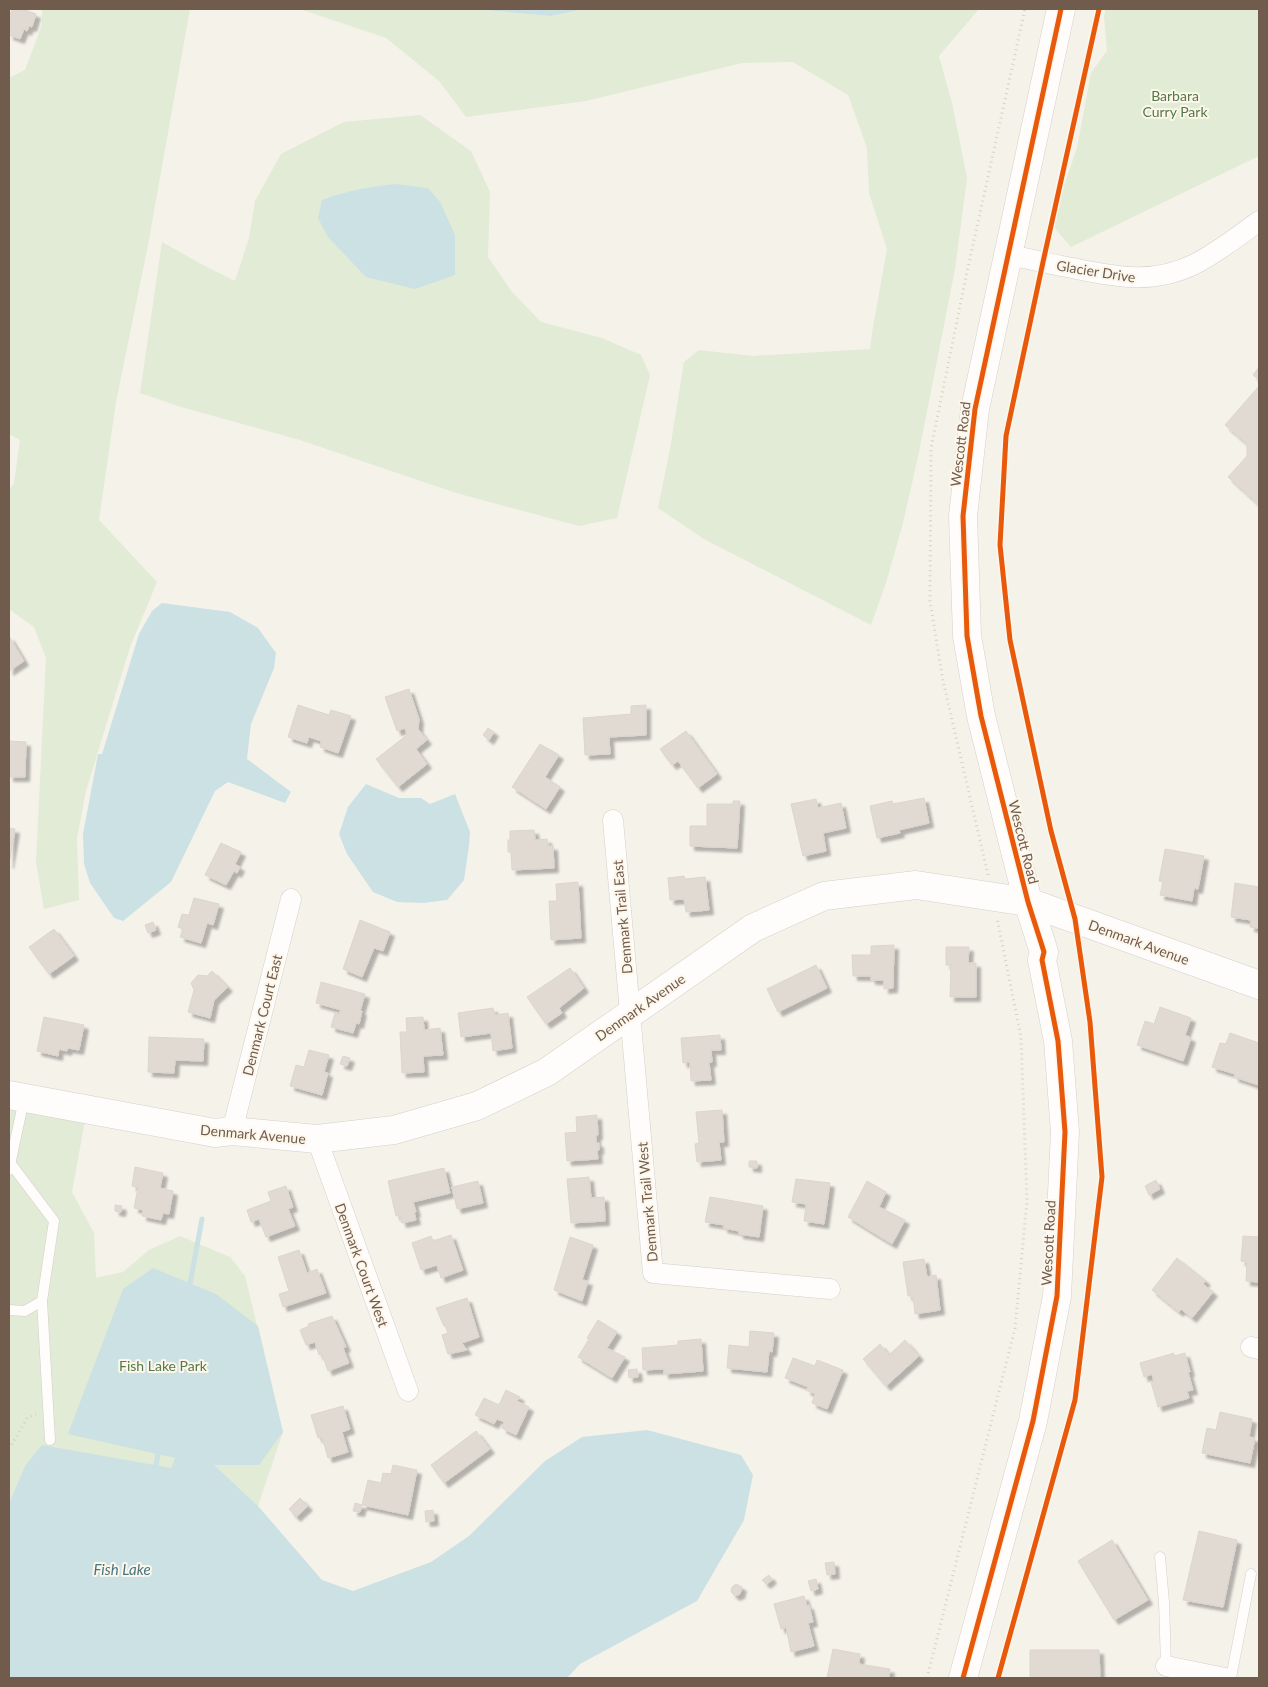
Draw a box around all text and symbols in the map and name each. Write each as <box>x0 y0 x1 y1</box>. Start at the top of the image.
park label: Barbara Curry Park <box>1142 87 1208 120</box>
street label: Glacier Drive <box>1055 256 1137 286</box>
street label: Wescott Road <box>946 400 974 488</box>
street label: Wescott Road <box>1005 798 1043 886</box>
street label: Denmark Trail East <box>609 859 635 975</box>
street label: Denmark Avenue <box>1086 916 1192 968</box>
street label: Denmark Court East <box>239 952 285 1078</box>
street label: Denmark Avenue <box>592 970 688 1044</box>
street label: Denmark Avenue <box>200 1121 306 1147</box>
street label: Denmark Trail West <box>633 1141 661 1263</box>
street label: Wescott Road <box>1037 1200 1059 1286</box>
street label: Denmark Court West <box>332 1201 392 1329</box>
park label: Fish Lake Park <box>119 1357 208 1374</box>
water label: Fish Lake <box>93 1560 151 1578</box>

